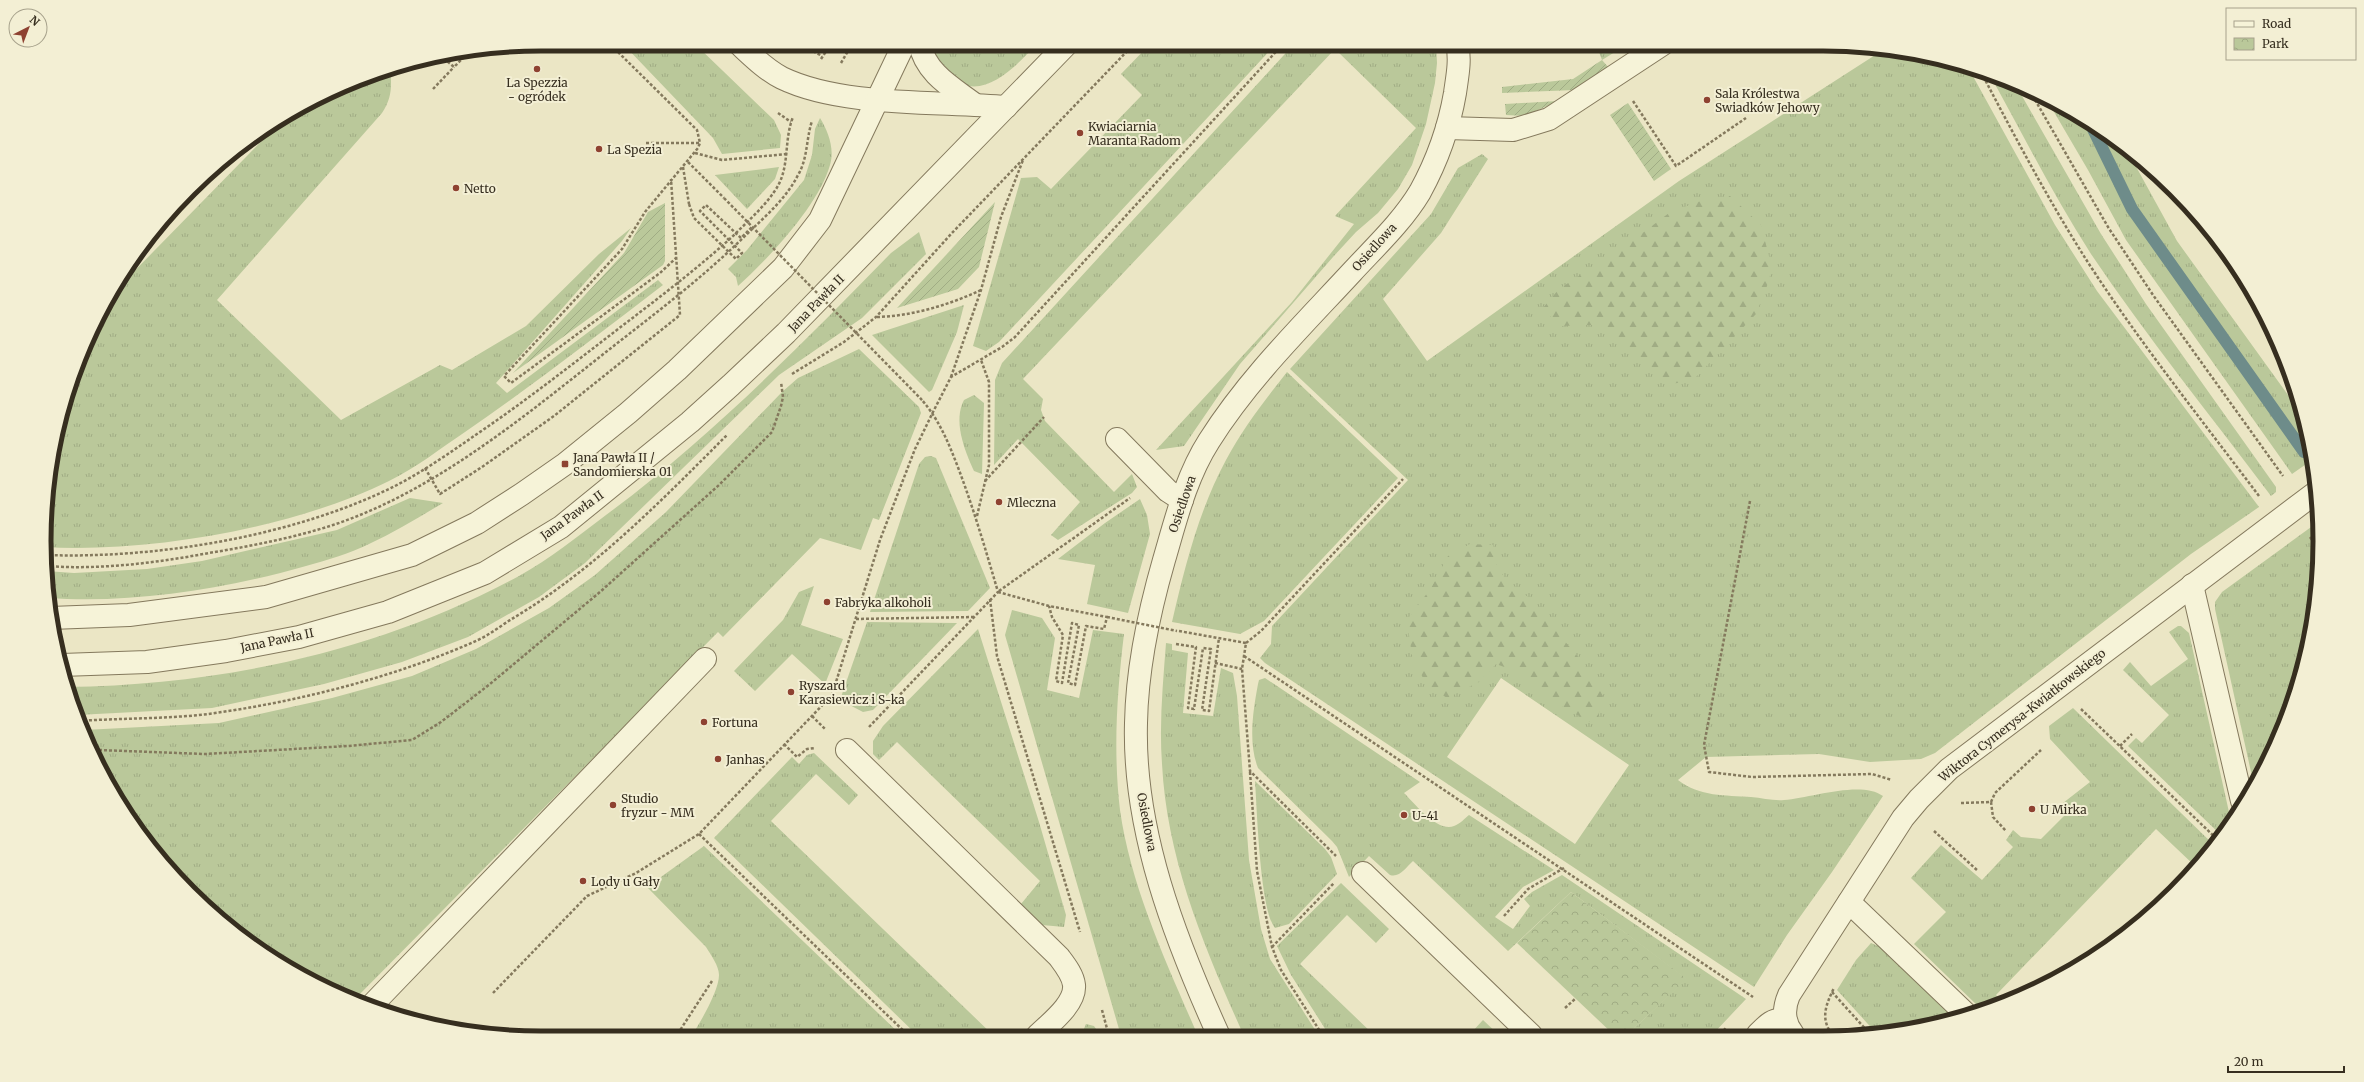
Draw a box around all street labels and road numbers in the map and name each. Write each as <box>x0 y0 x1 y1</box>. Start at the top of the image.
street label: Osiedlowa <box>1349 220 1400 274</box>
street label: Jana Pawła II <box>784 271 847 336</box>
street label: Osiedlowa <box>1165 473 1199 534</box>
street label: Jana Pawła II <box>537 487 606 543</box>
street label: Jana Pawła II <box>238 625 315 655</box>
street label: Wiktora Cymerysa-Kwiatkowskiego <box>1935 645 2108 785</box>
street label: Osiedlowa <box>1134 791 1160 853</box>

